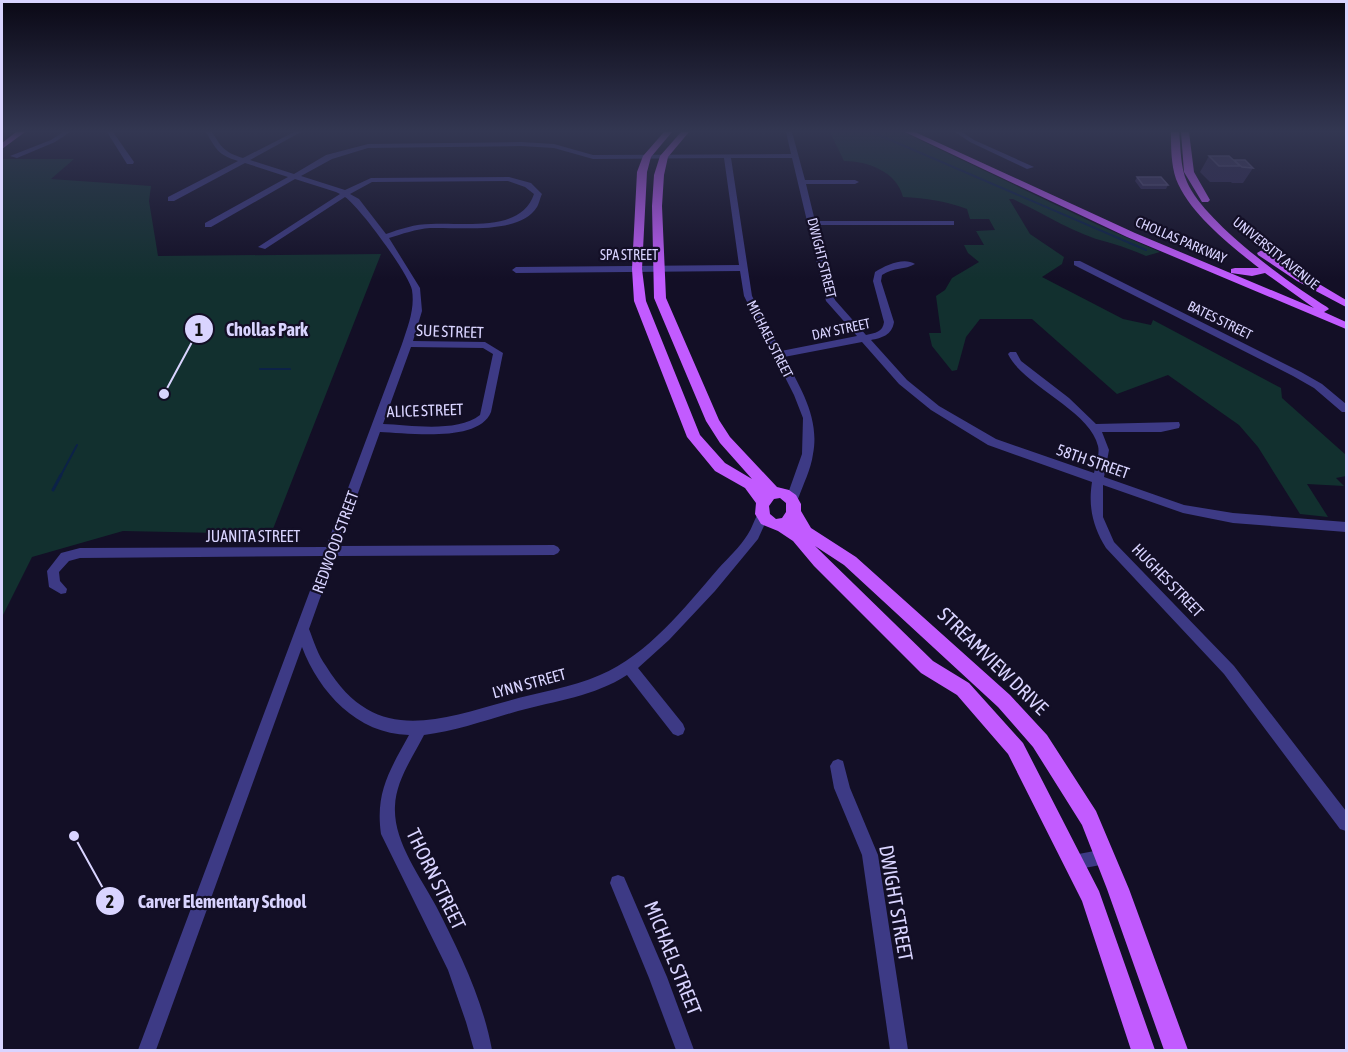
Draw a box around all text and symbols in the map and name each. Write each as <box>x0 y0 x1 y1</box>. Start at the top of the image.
street label: CHOLLAS PARKWAY <box>1133 214 1230 267</box>
street label: UNIVERSITY AVENUE <box>1230 214 1322 292</box>
street label: DWIGHT STREET <box>804 216 840 300</box>
street label: SPA STREET <box>600 247 658 263</box>
street label: BATES STREET <box>1185 297 1255 343</box>
street label: MICHAEL STREET <box>744 298 796 380</box>
callout: Chollas Park <box>184 311 320 347</box>
street label: DAY STREET <box>810 315 872 343</box>
text: 1 <box>195 319 203 340</box>
text: Chollas Park <box>226 319 309 340</box>
street label: SUE STREET <box>416 321 484 341</box>
street label: ALICE STREET <box>386 400 464 420</box>
street label: 58TH STREET <box>1054 440 1132 482</box>
street label: REDWOOD STREET <box>308 489 362 595</box>
street label: JUANITA STREET <box>206 527 300 545</box>
street label: HUGHES STREET <box>1129 540 1207 620</box>
street label: STREAMVIEW DRIVE <box>933 602 1054 719</box>
street label: LYNN STREET <box>490 665 568 701</box>
street label: THORN STREET <box>402 824 471 933</box>
street label: DWIGHT STREET <box>875 843 918 963</box>
callout: Carver Elementary School <box>95 883 318 919</box>
text: 2 <box>106 891 114 912</box>
text: Carver Elementary School <box>138 891 307 912</box>
street label: MICHAEL STREET <box>640 897 707 1018</box>

